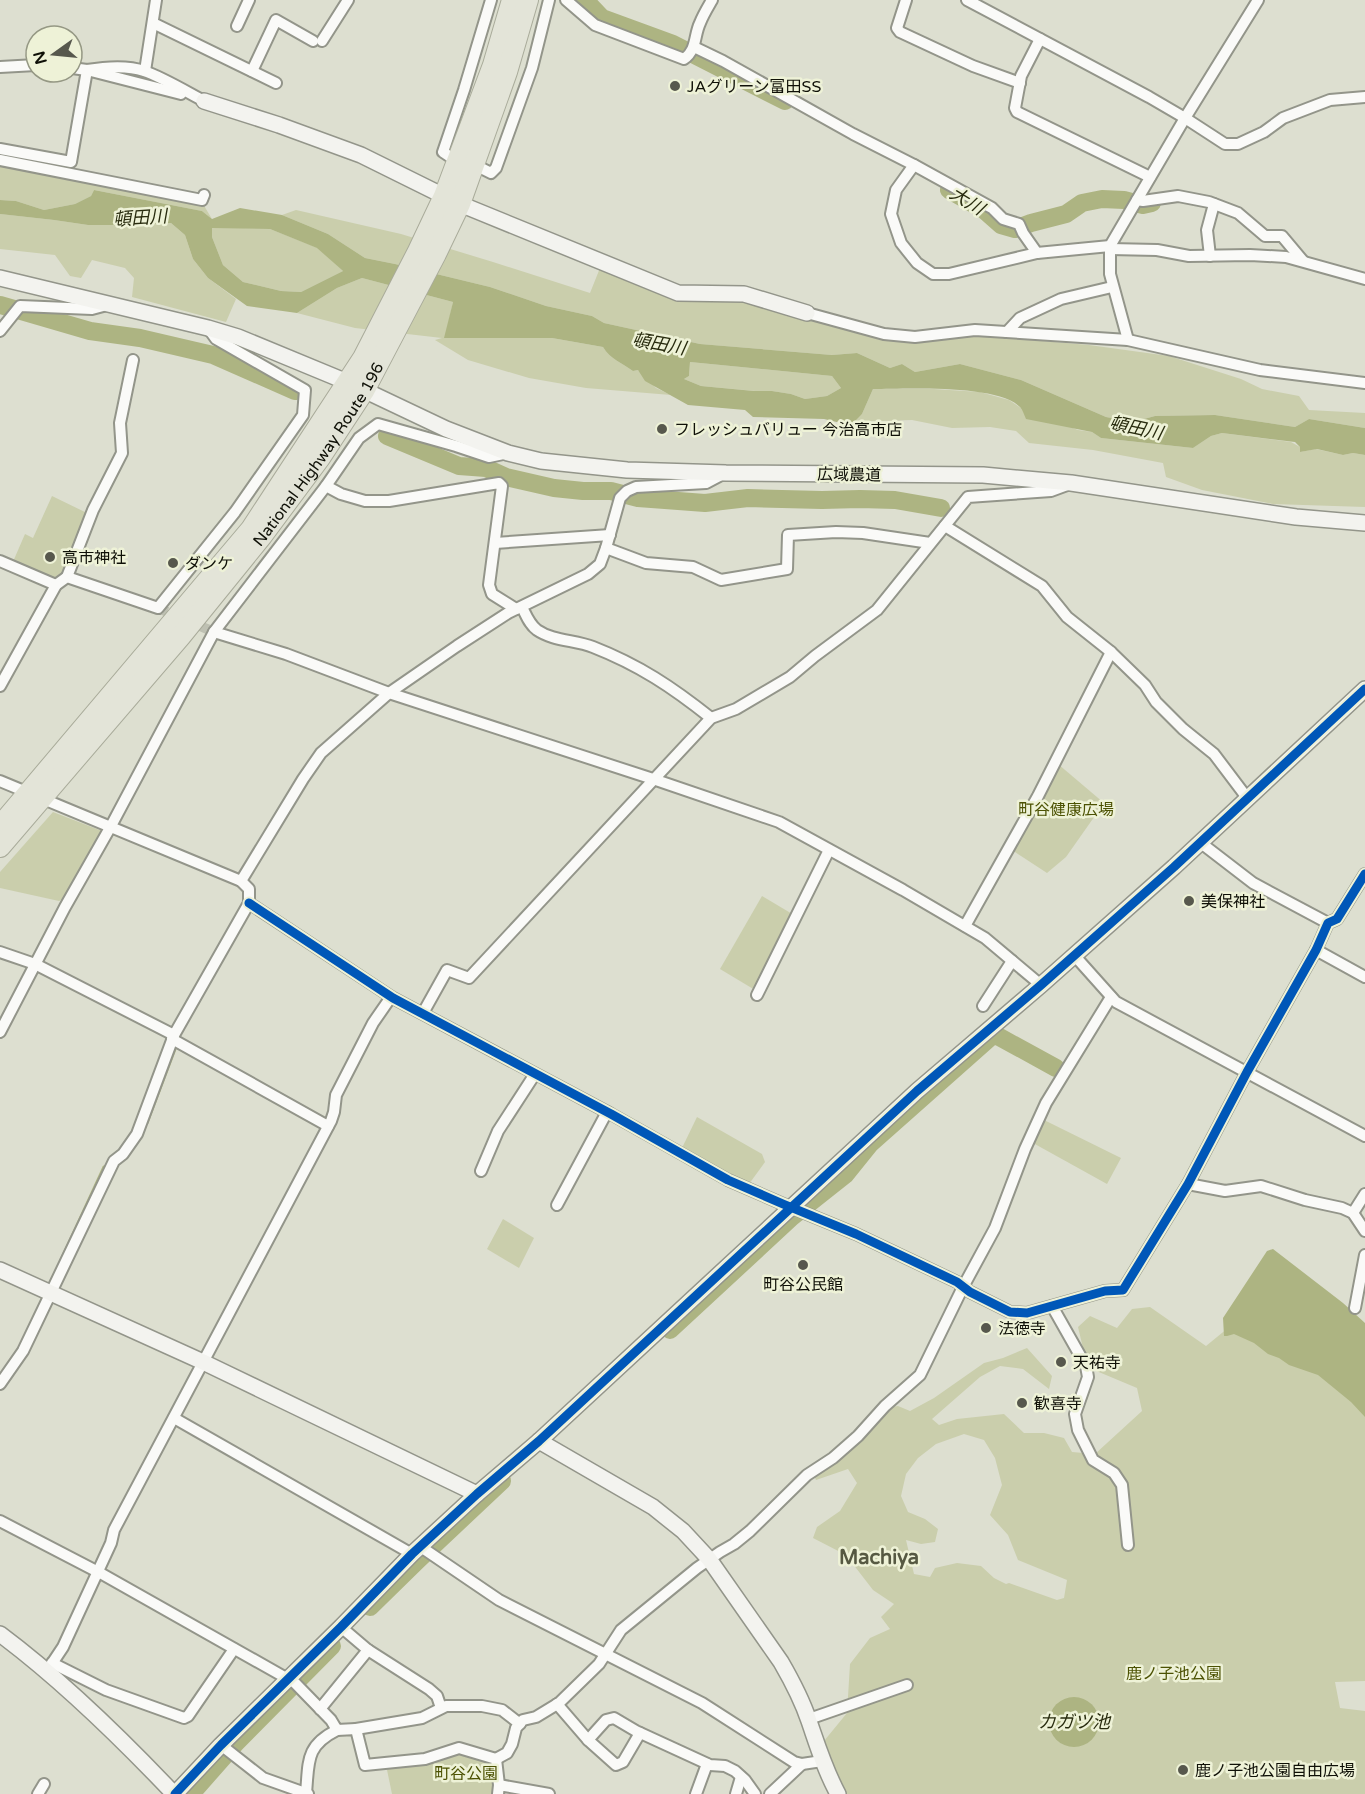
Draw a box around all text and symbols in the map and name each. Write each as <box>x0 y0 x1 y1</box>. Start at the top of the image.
north arrow <box>24 24 84 84</box>
text: N <box>29 49 52 66</box>
place label: JAグリーン富田SS <box>687 77 821 97</box>
marker: JAグリーン富田SS <box>668 79 682 93</box>
water label: 大川 <box>946 182 990 221</box>
water label: 頓田川 <box>112 205 170 231</box>
water label: 頓田川 <box>631 328 689 360</box>
street label: National Highway Route 196 <box>249 359 388 551</box>
water label: 頓田川 <box>1107 412 1167 445</box>
place label: フレッシュバリュー 今治高市店 <box>674 420 902 440</box>
marker: フレッシュバリュー 今治高市店 <box>655 422 669 436</box>
street label: 広域農道 <box>817 464 881 486</box>
place label: 高市神社 <box>62 548 126 568</box>
marker: 高市神社 <box>43 550 57 564</box>
place label: ダンケ <box>185 554 233 574</box>
marker: ダンケ <box>166 556 180 570</box>
park label: 町谷健康広場 <box>1018 800 1114 820</box>
place label: 美保神社 <box>1201 892 1265 912</box>
marker: 美保神社 <box>1182 894 1196 908</box>
marker: 町谷公民館 <box>796 1258 810 1272</box>
place label: 町谷公民館 <box>763 1275 843 1295</box>
place label: 法徳寺 <box>998 1319 1046 1339</box>
marker: 法徳寺 <box>979 1321 993 1335</box>
place label: 天祐寺 <box>1073 1353 1121 1373</box>
marker: 天祐寺 <box>1054 1355 1068 1369</box>
place label: 歓喜寺 <box>1034 1394 1082 1414</box>
marker: 歓喜寺 <box>1015 1396 1029 1410</box>
district label: Machiya <box>839 1546 919 1570</box>
park label: 鹿ノ子池公園 <box>1126 1664 1222 1684</box>
water label: カガツ池 <box>1038 1711 1112 1733</box>
place label: 鹿ノ子池公園自由広場 <box>1195 1761 1355 1781</box>
marker: 鹿ノ子池公園自由広場 <box>1176 1763 1190 1777</box>
park label: 町谷公園 <box>434 1764 498 1784</box>

